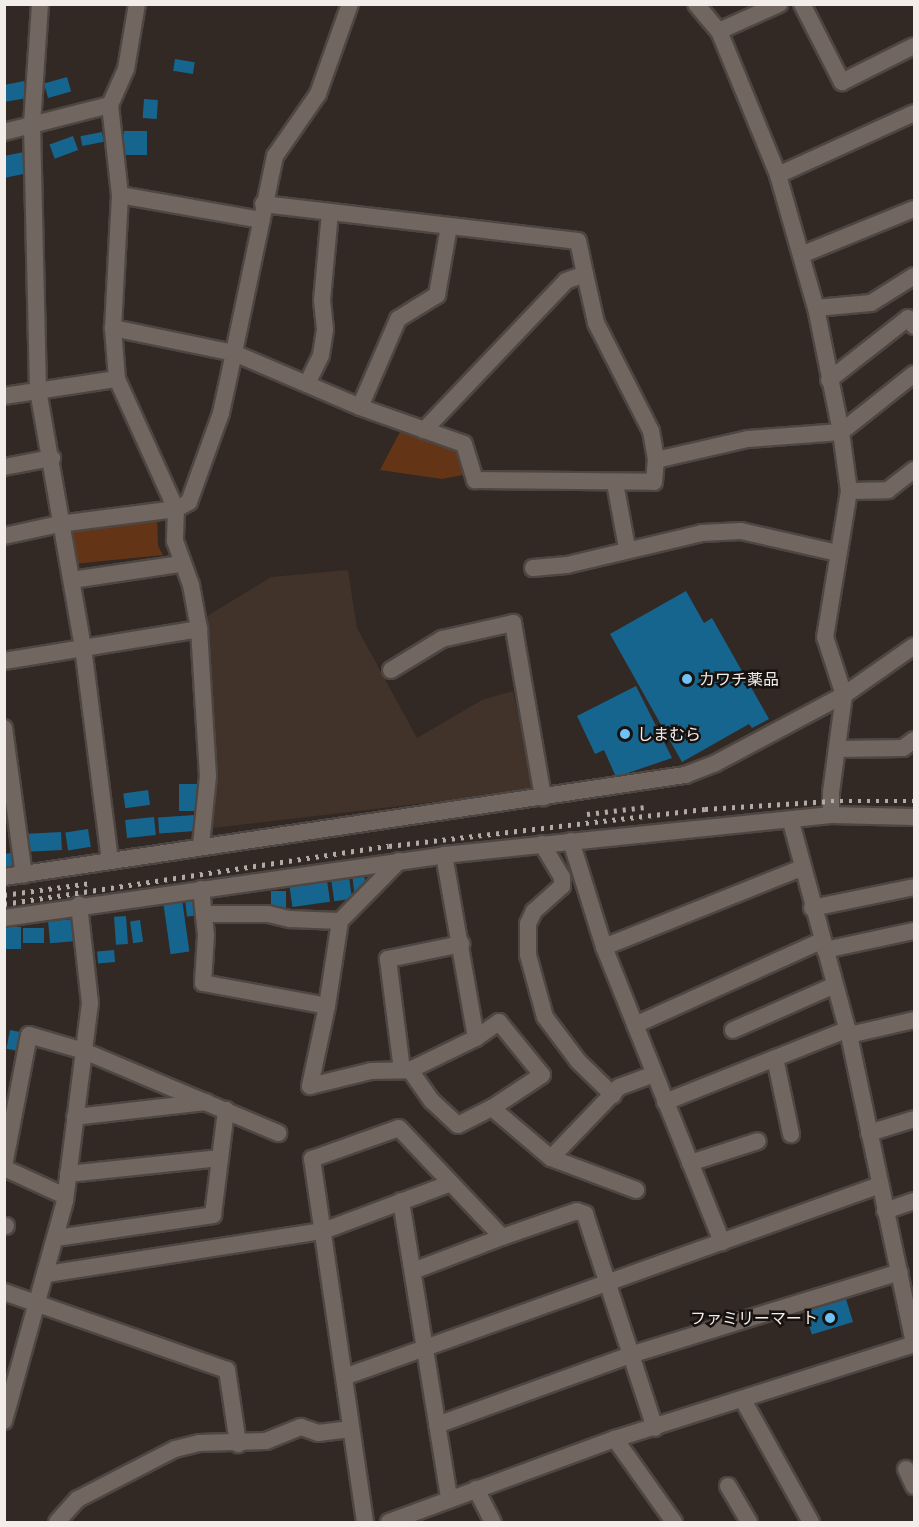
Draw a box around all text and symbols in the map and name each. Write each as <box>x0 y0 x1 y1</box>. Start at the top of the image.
place label: カワチ薬品 <box>699 669 779 689</box>
marker: カワチ薬品 <box>680 672 694 686</box>
place label: しまむら <box>637 724 701 744</box>
marker: しまむら <box>618 727 632 741</box>
place label: ファミリーマート <box>690 1308 818 1328</box>
marker: ファミリーマート <box>823 1311 837 1325</box>

